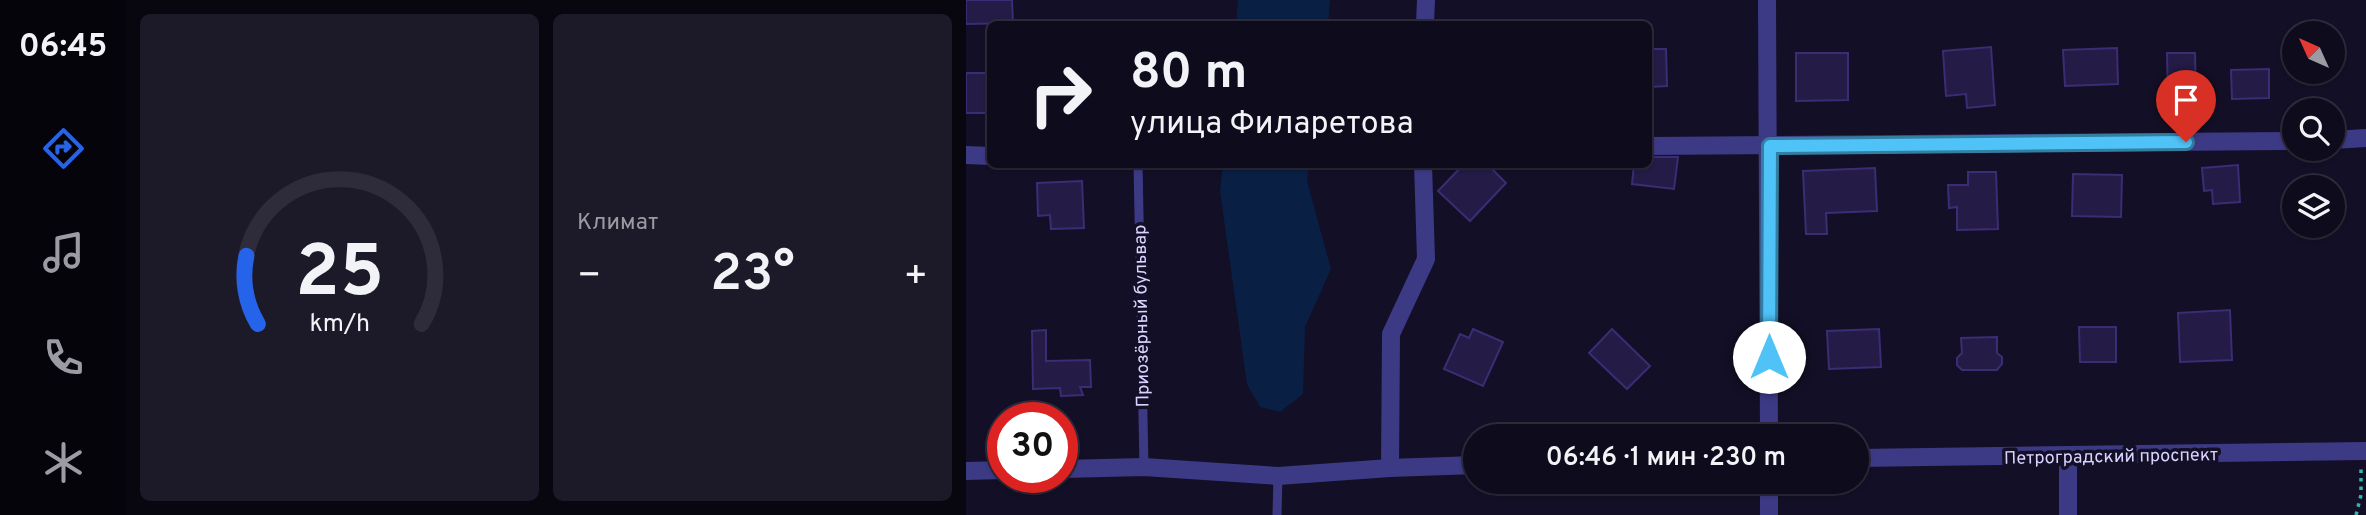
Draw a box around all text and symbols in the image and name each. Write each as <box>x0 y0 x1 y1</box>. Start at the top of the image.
north arrow <box>2282 21 2345 84</box>
map controls <box>2282 21 2345 238</box>
text: 06:45 <box>19 28 107 68</box>
text: 80 m <box>1130 44 1247 106</box>
icon: right <box>1015 49 1106 140</box>
pin <box>2156 70 2216 142</box>
icon: arrive <box>2167 81 2205 119</box>
button: search <box>2282 98 2345 161</box>
text: улица Филаретова <box>1130 105 1414 145</box>
icon: directions <box>39 124 88 173</box>
button: layers <box>2282 175 2345 238</box>
text: Климат <box>577 209 658 238</box>
street label: Приозёрный бульвар <box>1129 225 1156 407</box>
icon: music <box>39 228 88 277</box>
text: 25 <box>295 230 384 322</box>
text: 23° <box>710 243 795 309</box>
text: − <box>577 253 602 302</box>
text: + <box>903 253 928 302</box>
text: km/h <box>309 308 370 340</box>
position arrow <box>1732 320 1806 394</box>
icon: phone <box>39 333 88 382</box>
speed limit sign: 30 <box>987 402 1078 493</box>
icon: climate <box>39 438 88 487</box>
text: 06:46 · 1 мин · 230 m <box>1546 442 1786 475</box>
street label: Петроградский проспект <box>2004 444 2218 471</box>

